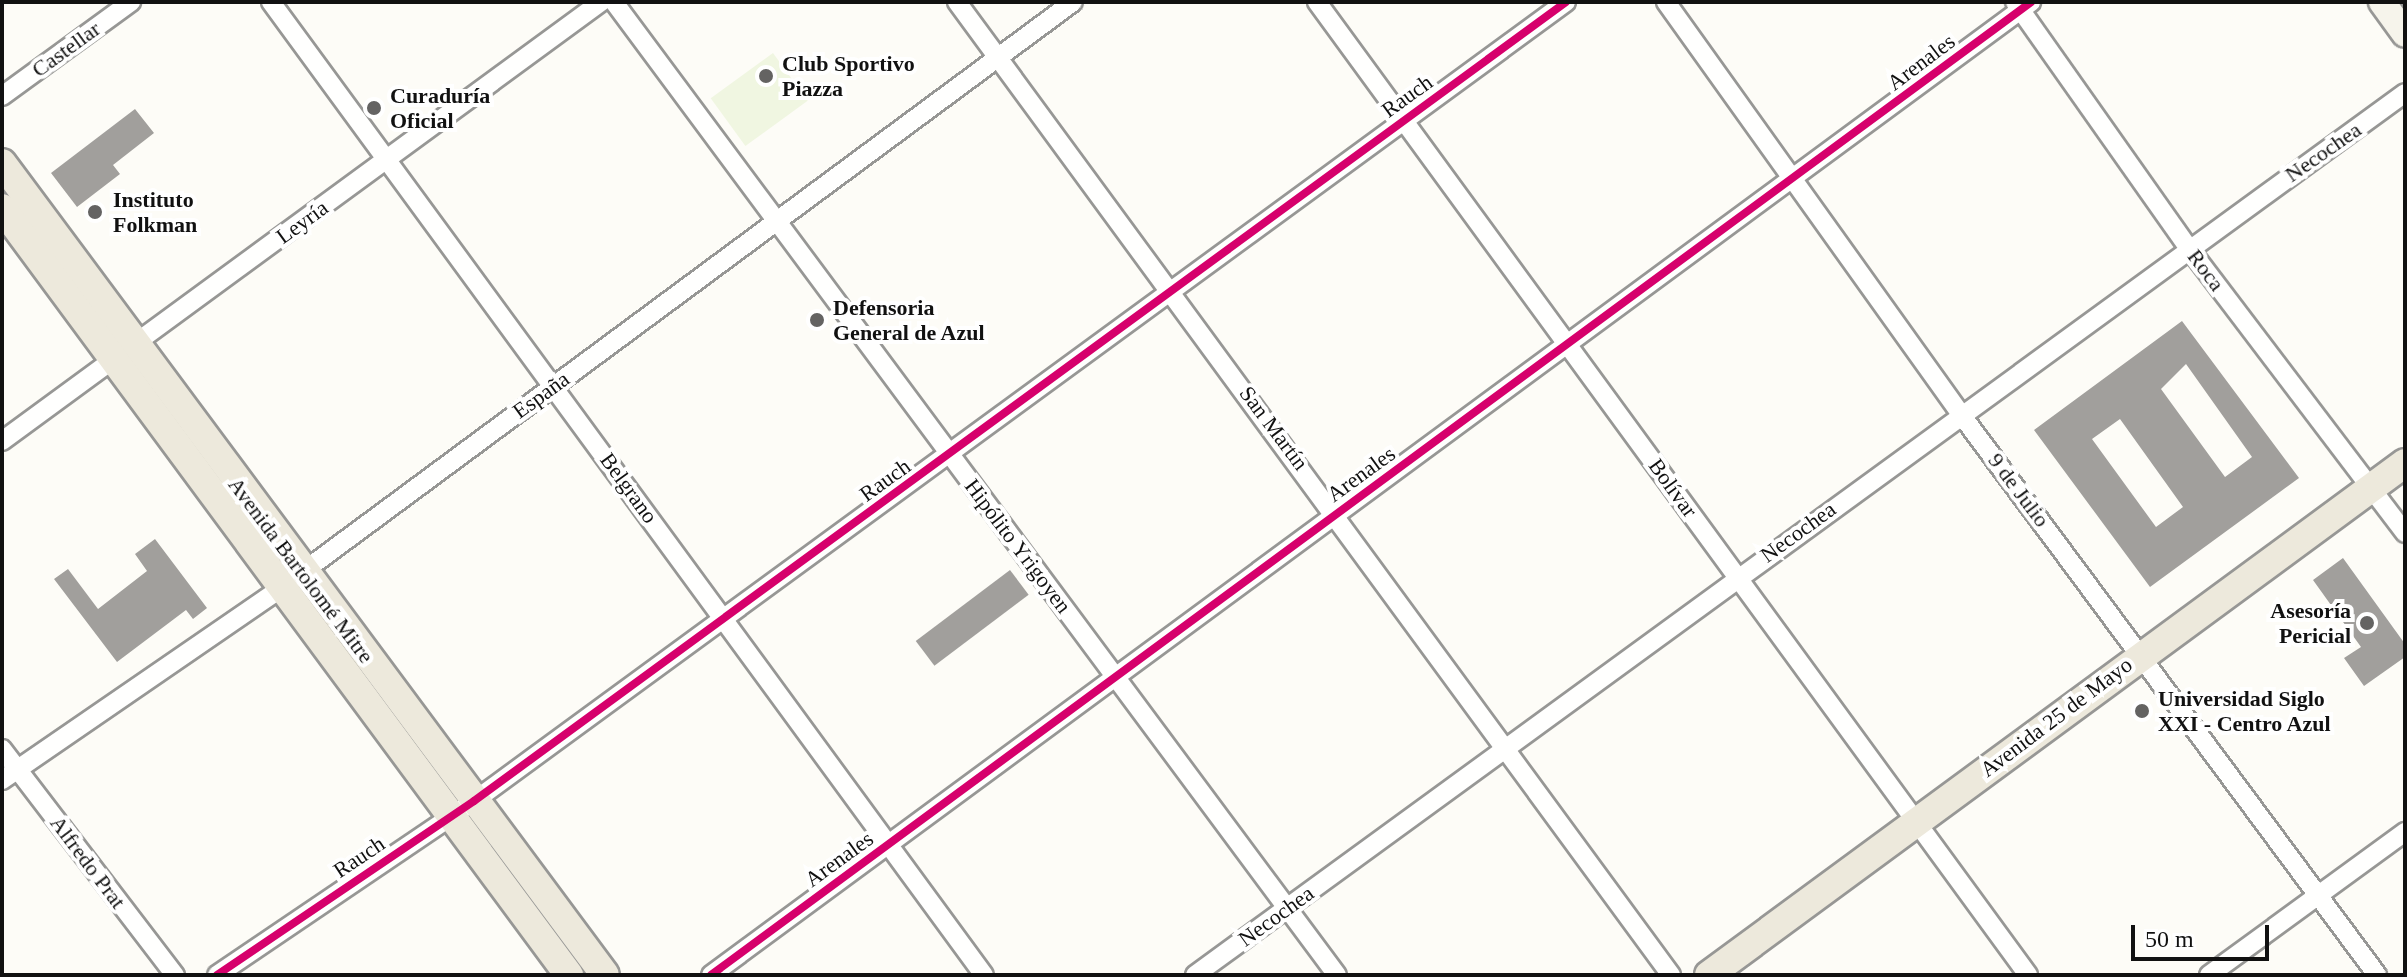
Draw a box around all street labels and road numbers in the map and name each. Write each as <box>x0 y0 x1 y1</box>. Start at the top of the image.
street label: Castellar <box>27 15 105 83</box>
street label: Arenales <box>1882 28 1960 96</box>
street label: Rauch <box>1377 69 1437 123</box>
street label: Necochea <box>2280 116 2366 188</box>
street label: Leyría <box>271 194 333 250</box>
street label: Roca <box>2182 244 2230 296</box>
street label: España <box>508 366 574 424</box>
street label: San Martín <box>1234 381 1314 475</box>
street label: Arenales <box>1322 440 1400 508</box>
street label: Belgrano <box>595 448 663 528</box>
street label: 9 de Julio <box>1983 448 2055 532</box>
street label: Rauch <box>855 453 915 507</box>
street label: Bolívar <box>1643 454 1703 522</box>
street label: Avenida Bartolomé Mitre <box>223 472 379 668</box>
street label: Hipólito Yrigoyen <box>959 473 1077 619</box>
street label: Necochea <box>1755 496 1841 568</box>
street label: Avenida 25 de Mayo <box>1975 651 2137 783</box>
street label: Alfredo Prat <box>45 810 131 914</box>
street label: Arenales <box>800 825 878 893</box>
street label: Rauch <box>328 830 390 884</box>
street label: Necochea <box>1233 880 1319 952</box>

